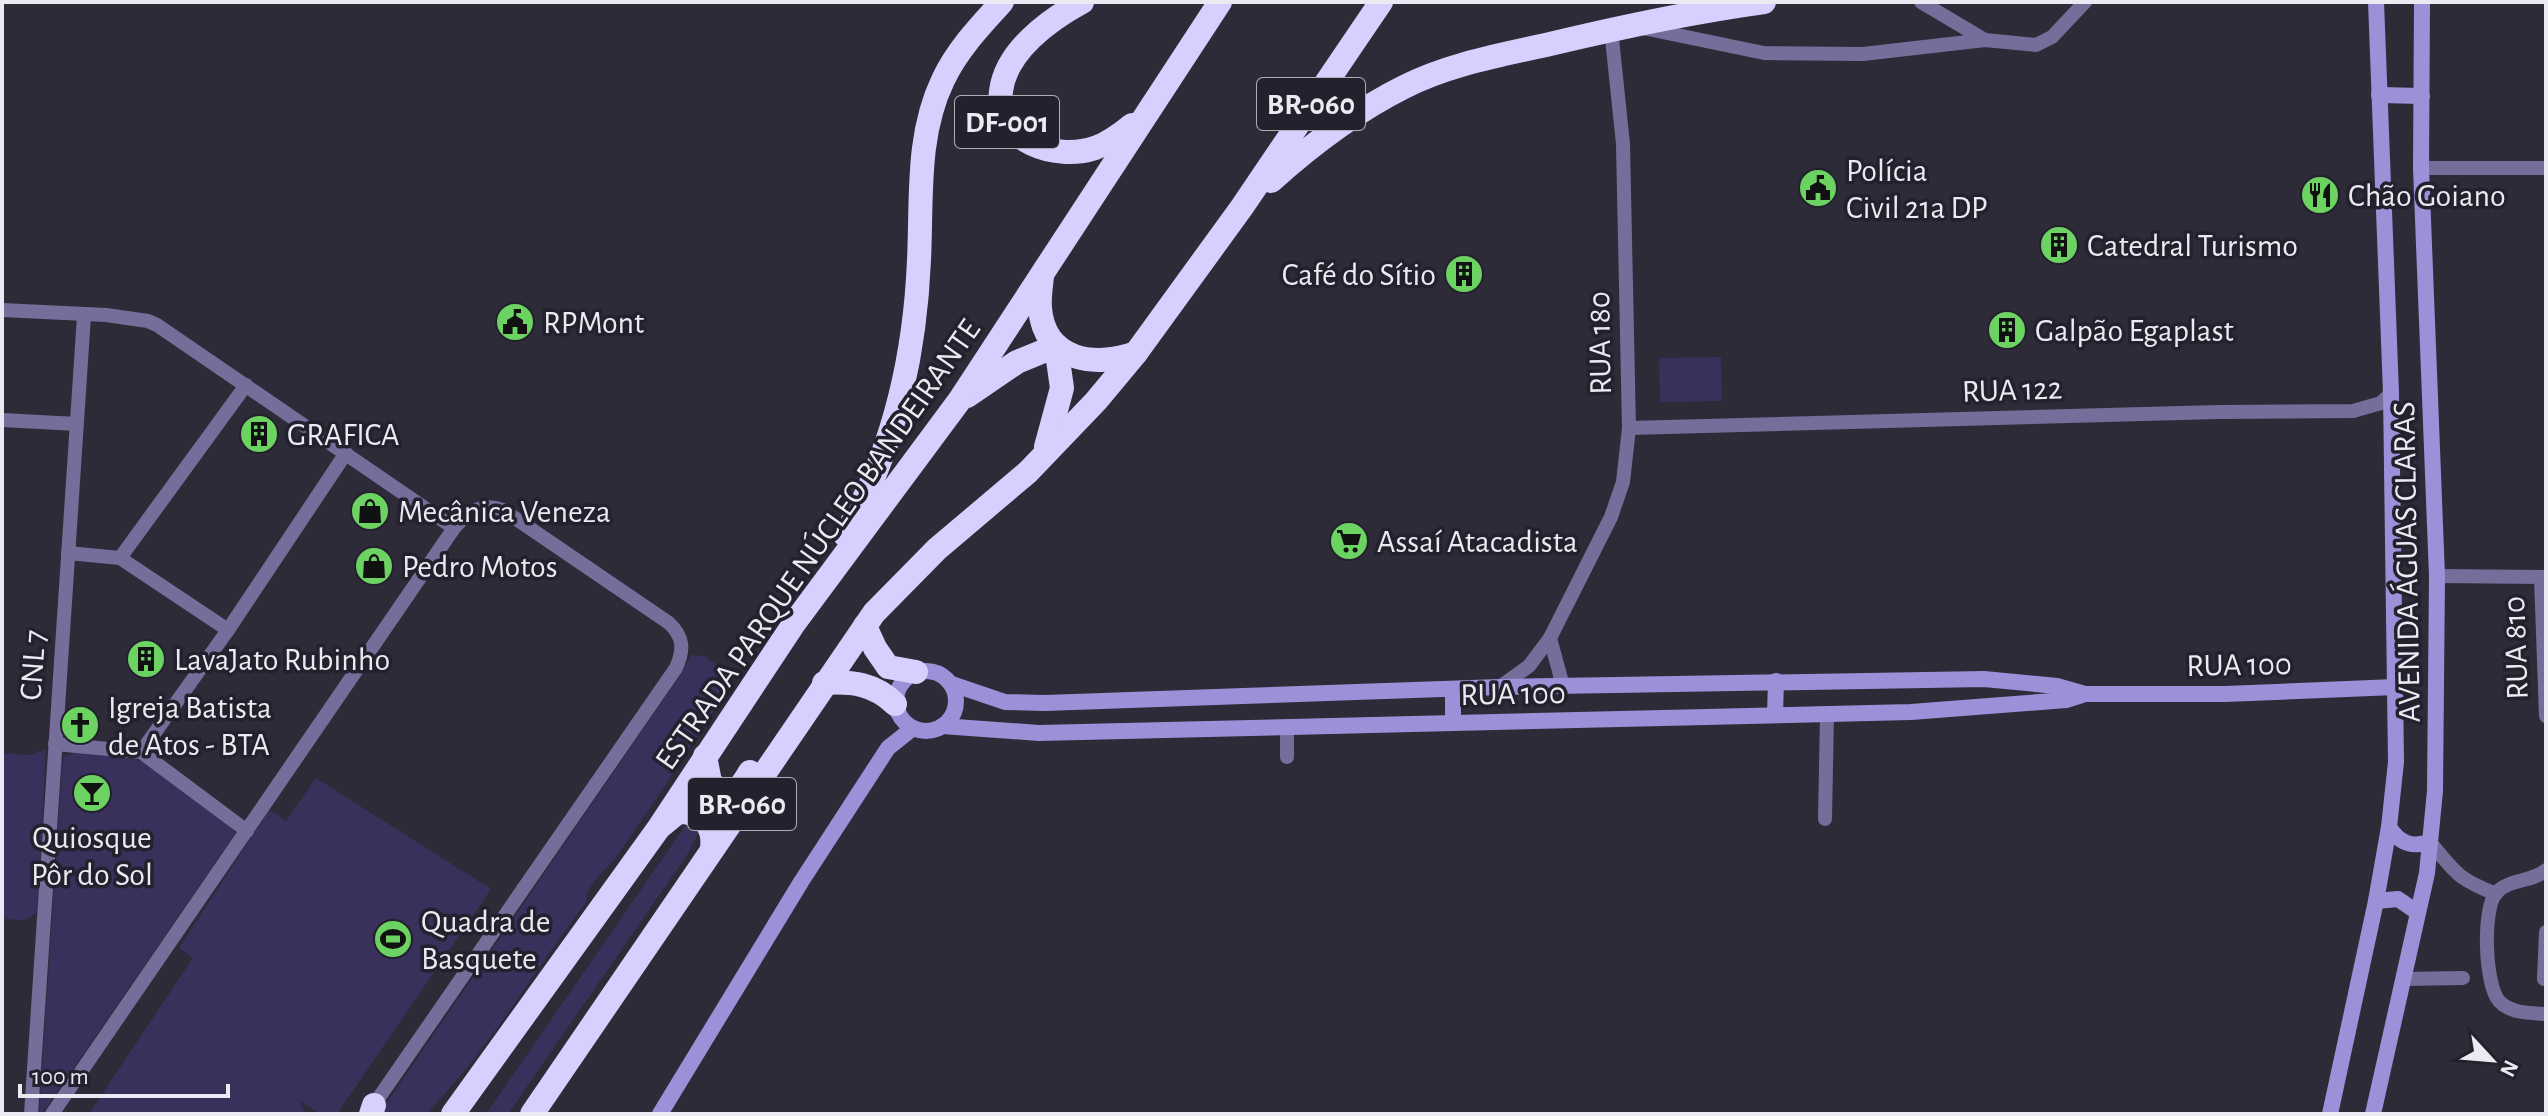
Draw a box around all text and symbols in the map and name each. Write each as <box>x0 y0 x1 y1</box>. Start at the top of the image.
road number: BR-060 <box>1257 78 1365 130</box>
road number: DF-001 <box>955 96 1059 148</box>
place label: Polícia Civil 21a DP <box>1846 155 1988 224</box>
public building icon: Polícia Civil 21a DP <box>1797 167 1839 209</box>
restaurant icon: Chão Goiano <box>2299 174 2341 216</box>
place label: Chão Goiano <box>2348 180 2506 212</box>
building icon: Catedral Turismo <box>2038 224 2080 266</box>
place label: Catedral Turismo <box>2087 230 2298 262</box>
building icon: Café do Sítio <box>1443 253 1485 295</box>
place label: Café do Sítio <box>1282 259 1436 291</box>
street label: RUA 180 <box>1583 291 1617 395</box>
public building icon: RPMont <box>494 301 536 343</box>
place label: RPMont <box>543 307 644 339</box>
building icon: Galpão Egaplast <box>1986 309 2028 351</box>
street label: ESTRADA PARQUE NÚCLEO BANDEIRANTE <box>647 312 986 776</box>
place label: Galpão Egaplast <box>2035 315 2234 347</box>
street label: RUA 122 <box>1961 372 2063 408</box>
street label: AVENIDA ÁGUAS CLARAS <box>2385 401 2426 723</box>
building icon: GRAFICA <box>238 413 280 455</box>
place label: GRAFICA <box>287 419 400 451</box>
shop icon: Mecânica Veneza <box>349 490 391 532</box>
place label: Mecânica Veneza <box>398 496 611 528</box>
supermarket icon: Assaí Atacadista <box>1328 520 1370 562</box>
place label: Assaí Atacadista <box>1377 526 1578 558</box>
shop icon: Pedro Motos <box>353 545 395 587</box>
place label: Pedro Motos <box>402 551 558 583</box>
street label: RUA 810 <box>2498 596 2534 700</box>
street label: CNL 7 <box>15 629 51 701</box>
building icon: LavaJato Rubinho <box>125 638 167 680</box>
place label: LavaJato Rubinho <box>174 644 390 676</box>
street label: RUA 100 <box>2186 648 2292 682</box>
street label: RUA 100 <box>1460 677 1566 711</box>
place label: Igreja Batista de Atos - BTA <box>108 692 272 761</box>
church icon: Igreja Batista de Atos - BTA <box>59 704 101 746</box>
bar icon: Quiosque Pôr do Sol <box>71 772 113 814</box>
road number: BR-060 <box>688 778 796 830</box>
place label: Quiosque Pôr do Sol <box>31 822 153 891</box>
place label: Quadra de Basquete <box>421 906 551 975</box>
sports icon: Quadra de Basquete <box>372 918 414 960</box>
north arrow <box>2452 1020 2532 1100</box>
scale bar <box>20 1048 228 1098</box>
text: N <box>2496 1057 2522 1080</box>
text: 100 m <box>32 1065 89 1089</box>

